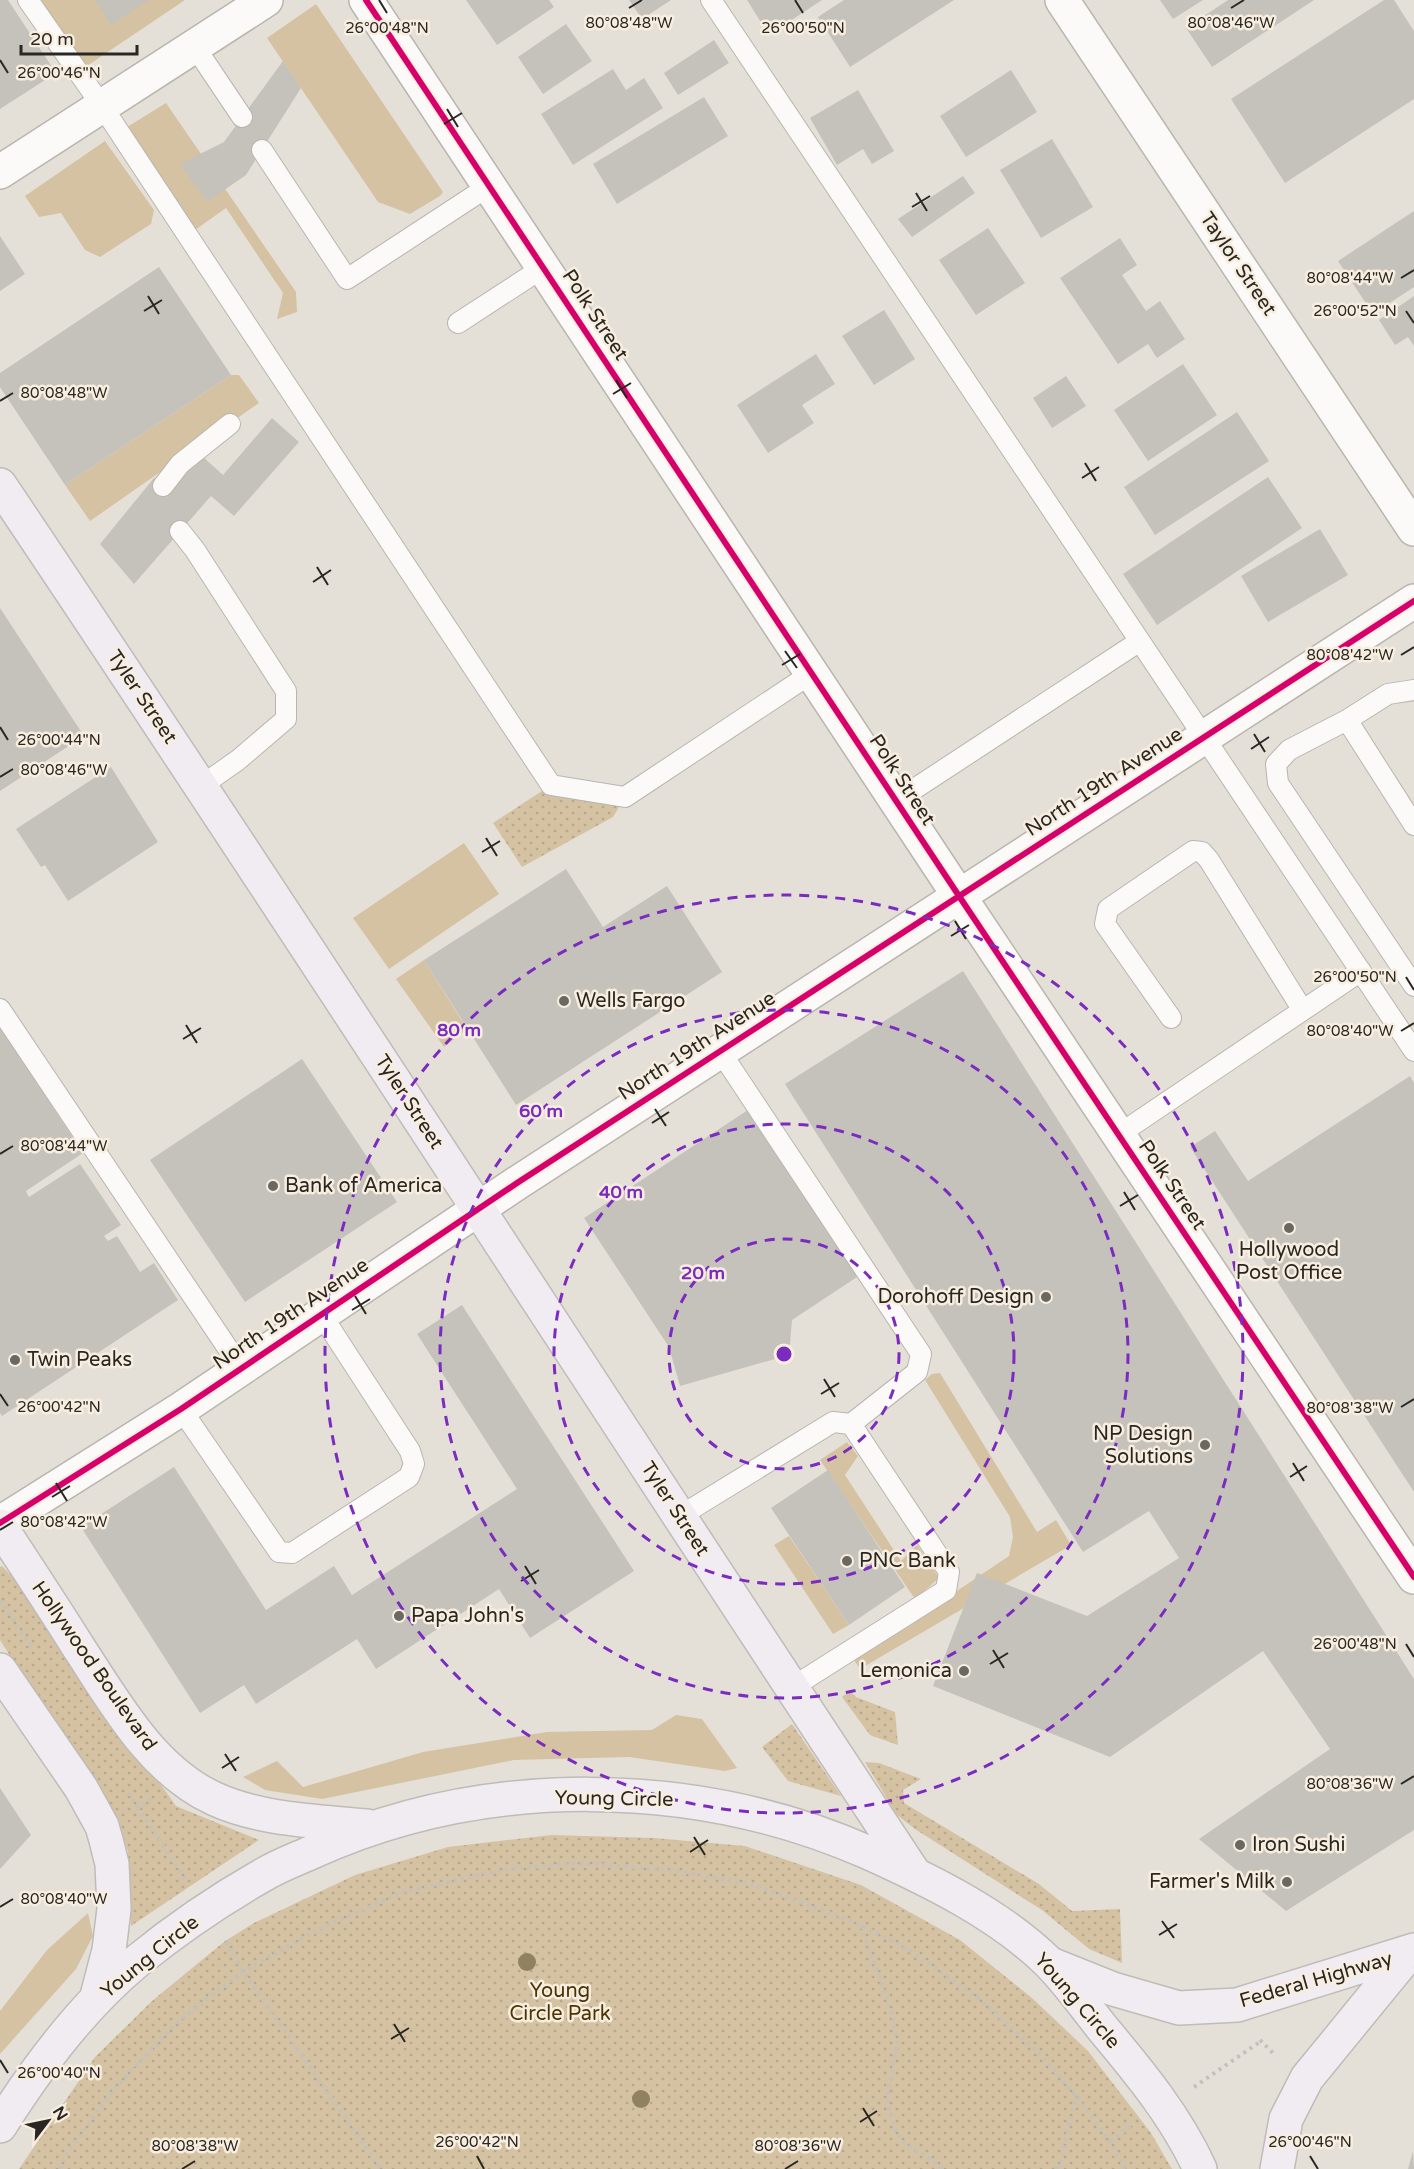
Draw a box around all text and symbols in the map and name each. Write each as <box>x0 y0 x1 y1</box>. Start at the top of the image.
text: 80°08'48"W <box>586 14 672 32</box>
text: 80°08'46"W <box>1188 14 1274 32</box>
scale bar <box>21 18 136 56</box>
text: 26°00'48"N <box>345 19 429 37</box>
text: 26°00'50"N <box>761 19 845 37</box>
text: 20 m <box>30 28 74 50</box>
text: 26°00'46"N <box>17 64 101 82</box>
street label: Taylor Street <box>1195 208 1282 321</box>
street label: Polk Street <box>557 265 633 365</box>
text: 80°08'44"W <box>1307 269 1393 287</box>
text: 26°00'52"N <box>1313 302 1397 320</box>
text: 80°08'48"W <box>21 384 107 402</box>
street label: Tyler Street <box>102 646 182 749</box>
text: 80°08'42"W <box>1307 646 1393 664</box>
street label: North 19th Avenue <box>1021 722 1187 842</box>
street label: Polk Street <box>864 730 940 830</box>
text: 26°00'44"N <box>17 731 101 749</box>
text: 80°08'46"W <box>21 761 107 779</box>
text: 26°00'50"N <box>1313 968 1397 986</box>
street label: North 19th Avenue <box>614 986 780 1106</box>
place label: Wells Fargo <box>576 989 685 1013</box>
marker: Wells Fargo <box>557 994 571 1008</box>
text: 80 m <box>437 1019 481 1041</box>
text: 80°08'40"W <box>1307 1022 1393 1040</box>
street label: Tyler Street <box>370 1050 449 1154</box>
text: 60 m <box>519 1100 563 1122</box>
street label: Polk Street <box>1133 1135 1211 1235</box>
text: 80°08'44"W <box>21 1137 107 1155</box>
place label: Bank of America <box>285 1174 442 1198</box>
marker: Bank of America <box>266 1179 280 1193</box>
text: 40 m <box>599 1181 643 1203</box>
marker: Hollywood Post Office <box>1282 1221 1296 1235</box>
place label: Hollywood Post Office <box>1236 1238 1342 1285</box>
street label: North 19th Avenue <box>209 1253 373 1375</box>
text: 20 m <box>681 1262 725 1284</box>
place label: Dorohoff Design <box>877 1285 1034 1309</box>
marker: Dorohoff Design <box>1039 1290 1053 1304</box>
centre of rings <box>774 1344 794 1364</box>
place label: Twin Peaks <box>27 1348 132 1372</box>
marker: Twin Peaks <box>8 1353 22 1367</box>
text: 26°00'42"N <box>17 1398 101 1416</box>
text: 80°08'38"W <box>1307 1399 1393 1417</box>
place label: NP Design Solutions <box>1093 1422 1193 1469</box>
marker: NP Design Solutions <box>1198 1438 1212 1452</box>
street label: Tyler Street <box>636 1457 715 1561</box>
text: 80°08'42"W <box>21 1513 107 1531</box>
place label: PNC Bank <box>859 1549 956 1573</box>
marker: PNC Bank <box>840 1554 854 1568</box>
street label: Hollywood Boulevard <box>26 1577 162 1755</box>
place label: Papa John's <box>411 1604 524 1628</box>
marker: Papa John's <box>392 1609 406 1623</box>
text: 26°00'48"N <box>1313 1635 1397 1653</box>
place label: Lemonica <box>860 1659 952 1683</box>
marker: Lemonica <box>957 1664 971 1678</box>
text: 80°08'36"W <box>1307 1775 1393 1793</box>
street label: Young Circle <box>554 1786 674 1812</box>
place label: Iron Sushi <box>1252 1833 1345 1857</box>
marker: Iron Sushi <box>1233 1838 1247 1852</box>
place label: Farmer's Milk <box>1149 1870 1275 1894</box>
marker: Farmer's Milk <box>1280 1875 1294 1889</box>
text: 80°08'40"W <box>21 1890 107 1908</box>
street label: Young Circle <box>96 1910 204 2004</box>
street label: Federal Highway <box>1237 1947 1395 2013</box>
street label: Young Circle <box>1029 1948 1125 2054</box>
park label: Young Circle Park <box>509 1979 611 2026</box>
text: 26°00'40"N <box>17 2064 101 2082</box>
north arrow <box>18 2091 78 2151</box>
text: N <box>48 2103 72 2124</box>
text: 26°00'42"N <box>435 2133 519 2151</box>
text: 26°00'46"N <box>1268 2133 1352 2151</box>
text: 80°08'38"W <box>152 2137 238 2155</box>
text: 80°08'36"W <box>755 2137 841 2155</box>

